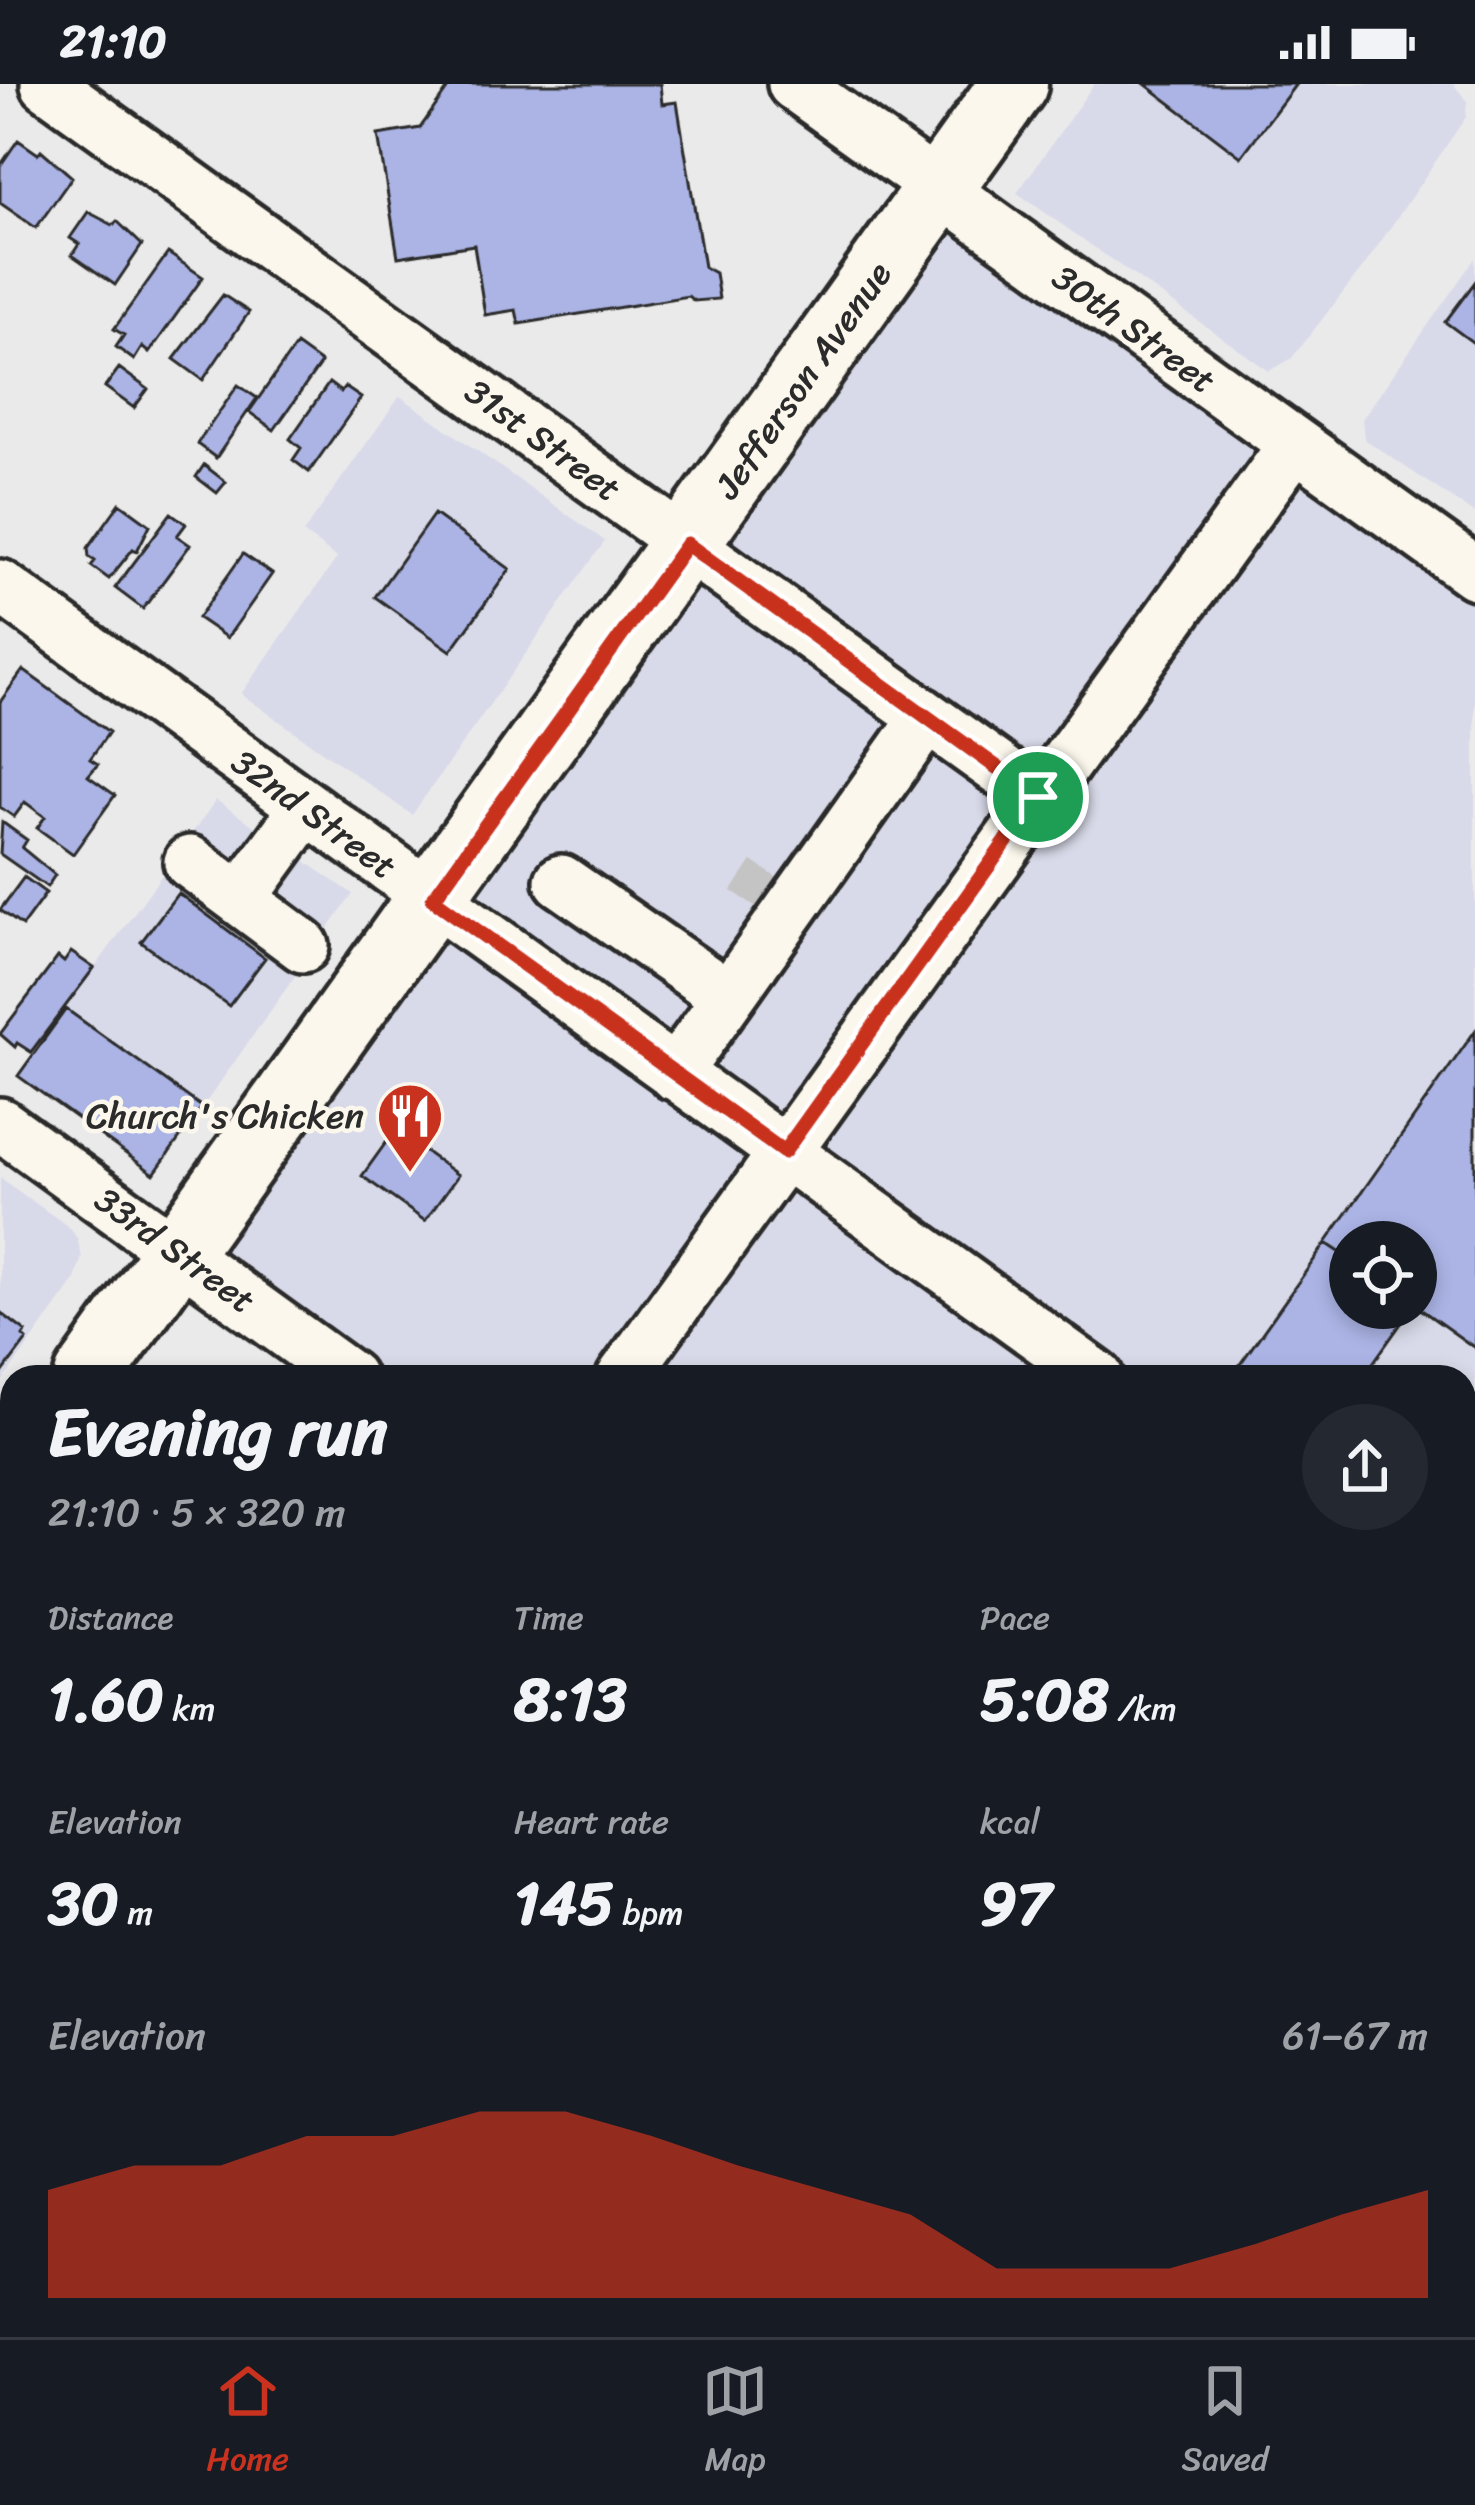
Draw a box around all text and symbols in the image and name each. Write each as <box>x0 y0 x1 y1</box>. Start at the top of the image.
text: 21:10 <box>60 2 167 82</box>
street label: Jefferson Avenue <box>696 247 909 514</box>
street label: 30th Street <box>1038 247 1230 411</box>
street label: 31st Street <box>451 361 635 519</box>
street label: 32nd Street <box>217 731 411 897</box>
pin <box>987 746 1089 848</box>
icon: arrive <box>1005 764 1071 830</box>
restaurant icon: Church's Chicken <box>375 1081 445 1175</box>
place label: Church's Chicken <box>86 1084 364 1148</box>
street label: 33rd Street <box>80 1169 270 1331</box>
map controls <box>1329 1221 1437 1329</box>
button: locate <box>1329 1221 1437 1329</box>
text: Evening run <box>48 1374 388 1491</box>
button: share <box>1302 1404 1428 1530</box>
text: 21:10 · 5 × 320 m <box>48 1478 346 1547</box>
text: Distance <box>48 1589 173 1647</box>
text: Time <box>514 1589 584 1647</box>
text: Pace <box>980 1589 1050 1647</box>
text: 1.60 <box>48 1647 164 1753</box>
text: 8:13 <box>514 1647 627 1753</box>
text: 5:08 <box>980 1647 1109 1753</box>
text: km <box>164 1680 215 1738</box>
text: /km <box>1109 1680 1177 1738</box>
text: Elevation <box>48 1793 182 1851</box>
text: Heart rate <box>514 1793 669 1851</box>
text: kcal <box>980 1793 1040 1851</box>
text: 30 <box>48 1851 119 1957</box>
text: 145 <box>514 1851 614 1957</box>
text: 97 <box>980 1851 1051 1957</box>
text: m <box>119 1884 153 1942</box>
text: bpm <box>614 1884 683 1942</box>
text: Elevation <box>48 2001 206 2070</box>
text: 61–67 m <box>1282 2001 1428 2070</box>
tab: Home <box>207 2358 289 2488</box>
tab: Map <box>702 2358 768 2488</box>
tab: Saved <box>1181 2358 1268 2488</box>

